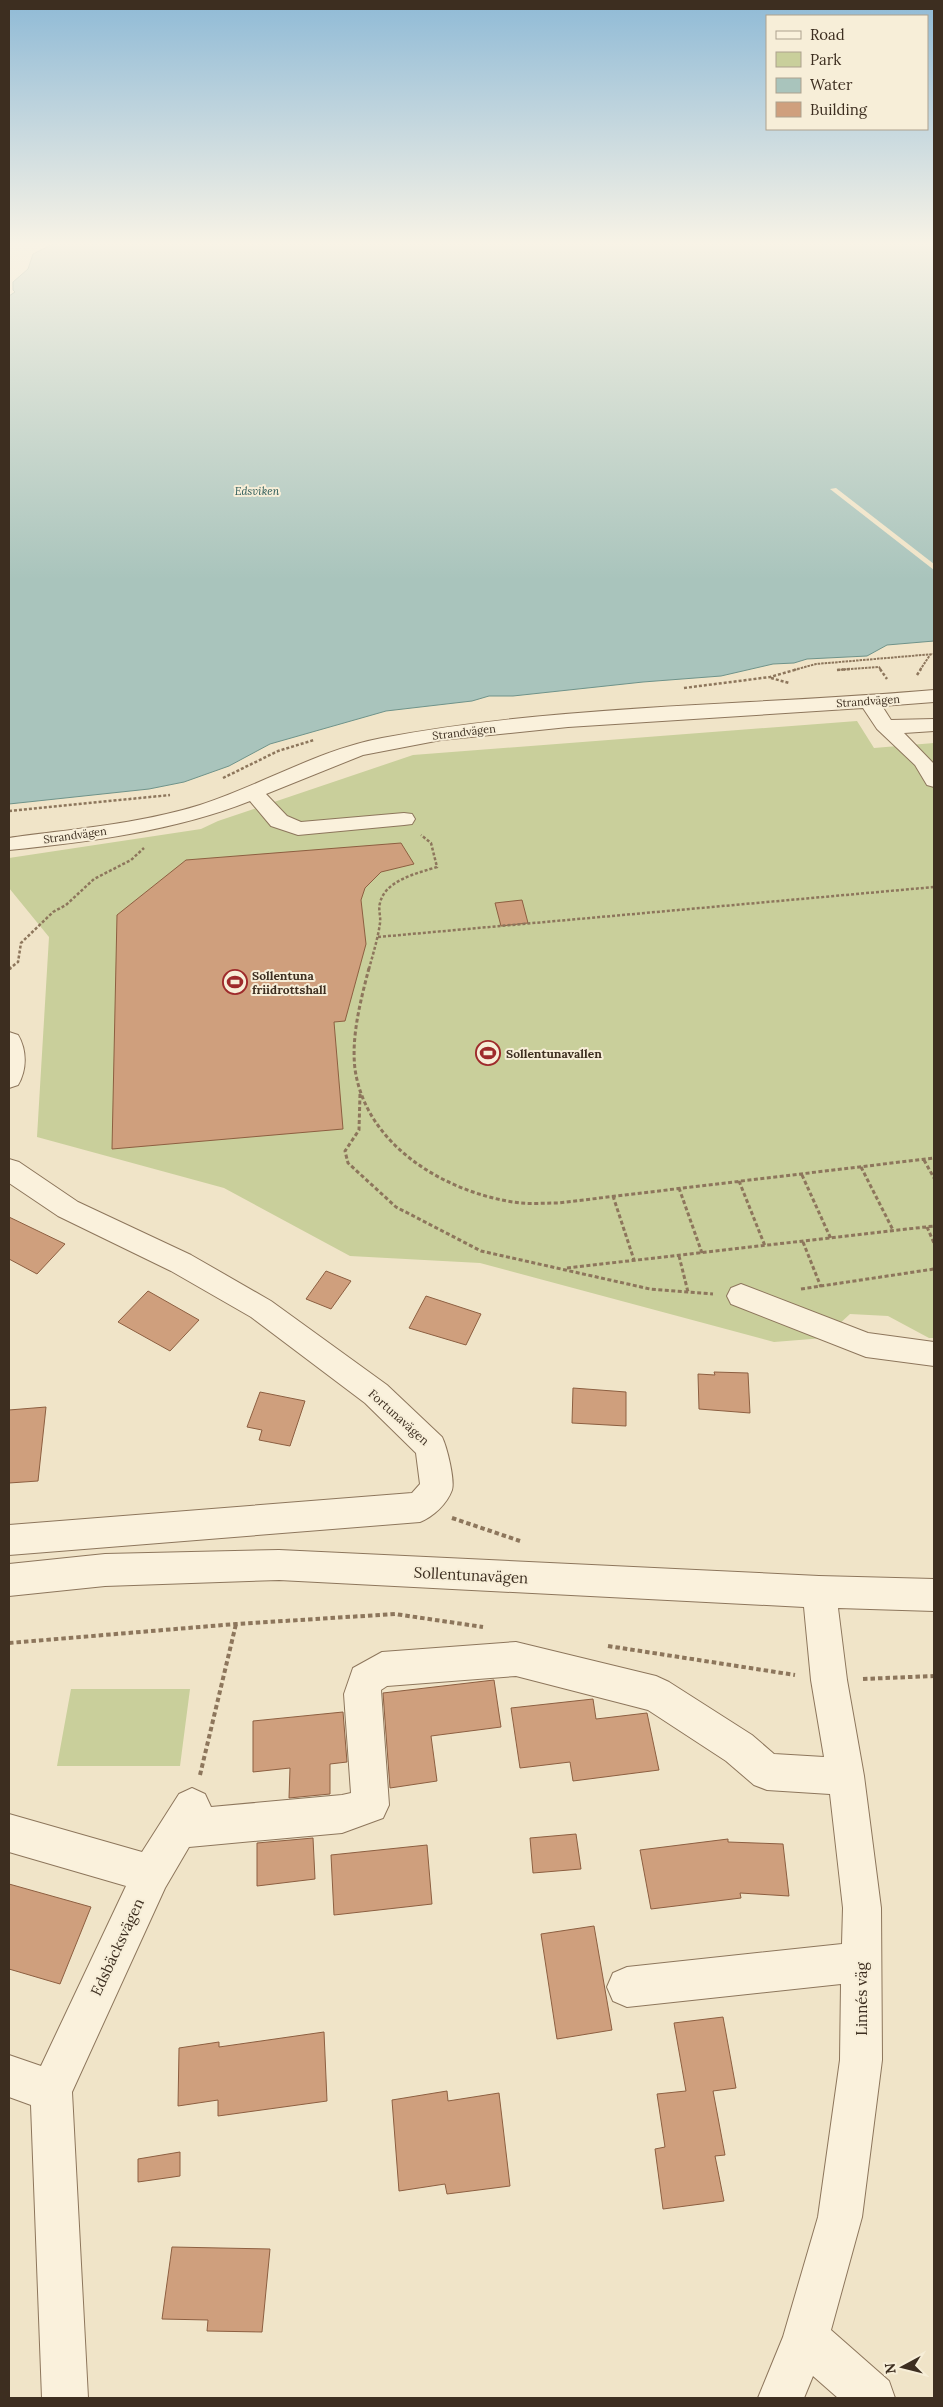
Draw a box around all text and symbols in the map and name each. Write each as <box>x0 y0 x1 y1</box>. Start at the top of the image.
legend <box>766 15 928 130</box>
text: Road <box>810 25 845 44</box>
text: Park <box>810 50 841 69</box>
text: Water <box>810 75 853 94</box>
text: Building <box>810 100 868 119</box>
water label: Edsviken <box>235 484 280 498</box>
street label: Strandvägen <box>836 692 901 710</box>
street label: Strandvägen <box>431 721 497 743</box>
street label: Strandvägen <box>42 824 108 846</box>
place label: Sollentuna friidrottshall <box>252 968 327 997</box>
sports icon: Sollentuna friidrottshall <box>222 969 248 995</box>
sports icon: Sollentunavallen <box>475 1040 501 1066</box>
place label: Sollentunavallen <box>506 1046 602 1061</box>
street label: Fortunavägen <box>366 1386 432 1448</box>
street label: Sollentunavägen <box>413 1563 529 1587</box>
street label: Edsbäcksvägen <box>86 1895 148 1999</box>
street label: Linnés väg <box>852 1962 871 2036</box>
north arrow <box>878 2342 928 2392</box>
text: N <box>880 2362 900 2375</box>

